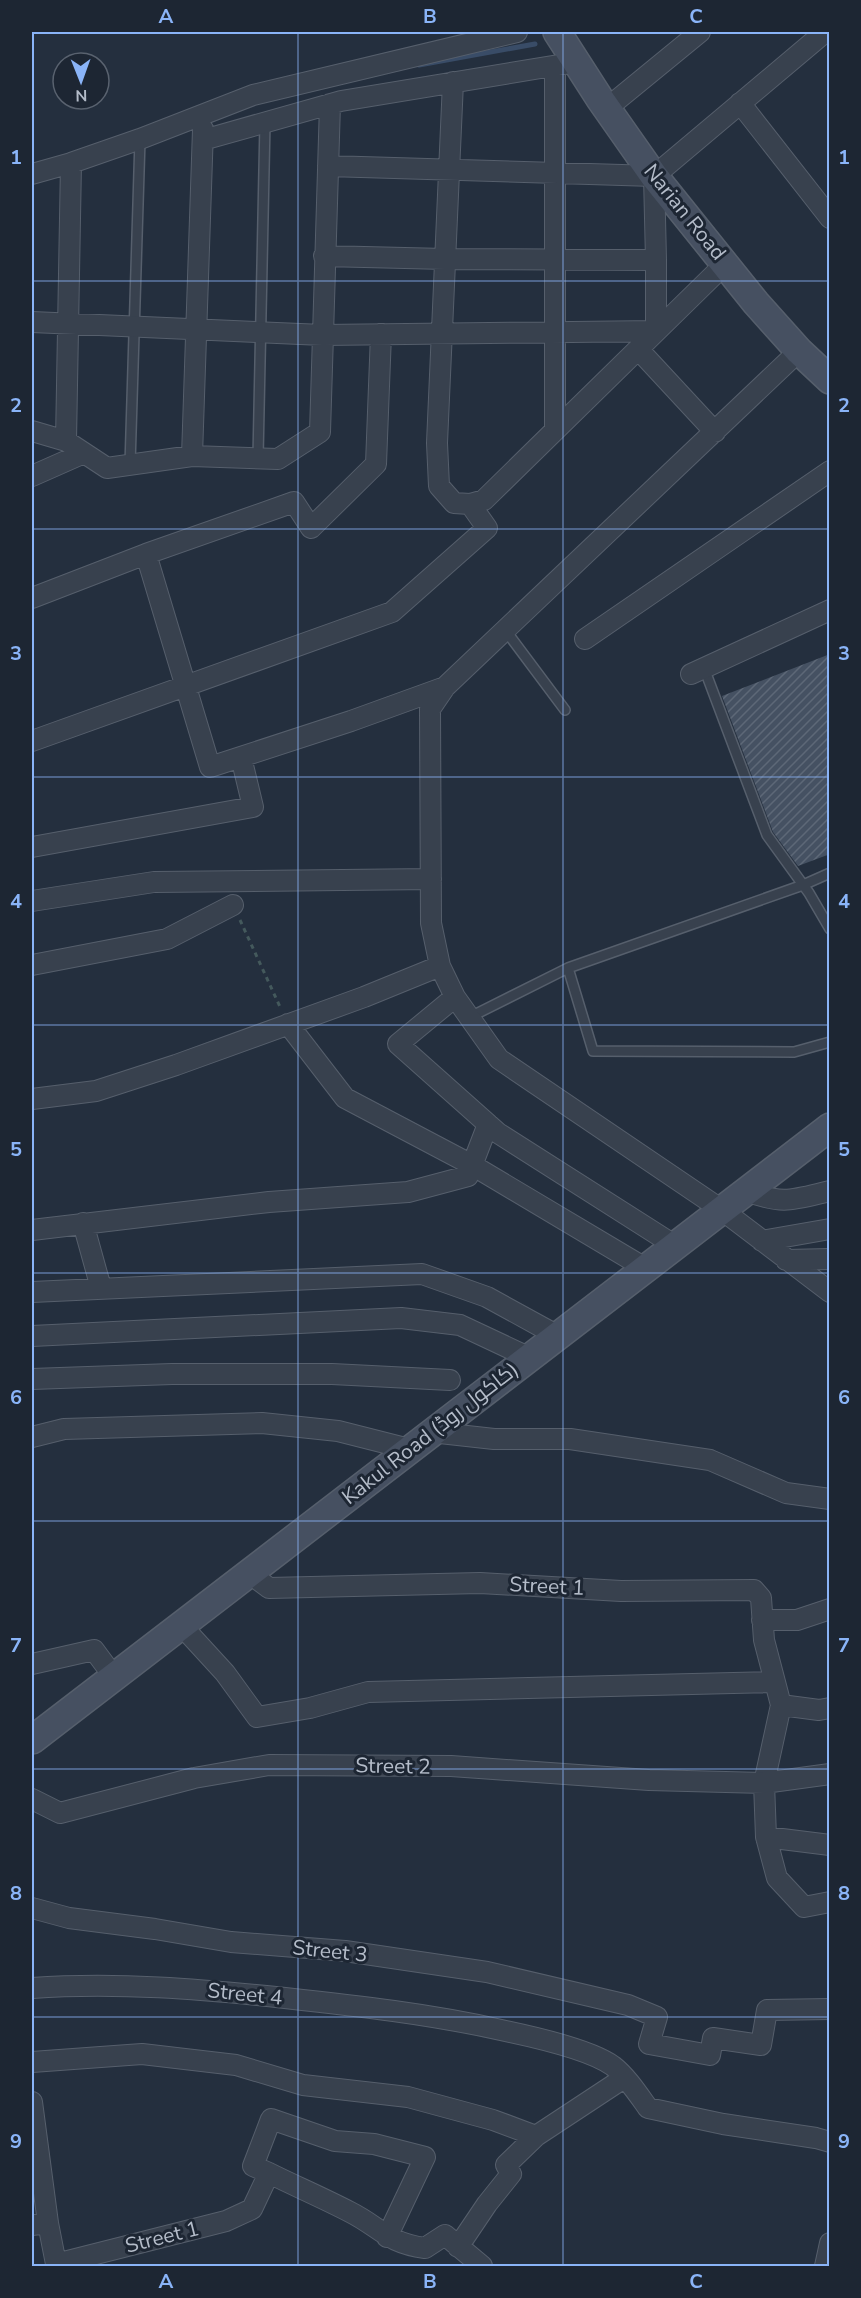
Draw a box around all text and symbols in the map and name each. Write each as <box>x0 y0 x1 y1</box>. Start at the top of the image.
text: A <box>159 3 174 30</box>
text: B <box>423 3 437 30</box>
text: C <box>689 3 703 30</box>
north arrow <box>51 51 111 111</box>
text: N <box>75 84 87 106</box>
text: 1 <box>10 144 22 171</box>
text: 1 <box>838 144 850 171</box>
street label: Narian Road <box>638 158 732 266</box>
text: 2 <box>10 392 22 419</box>
text: 2 <box>838 392 850 419</box>
text: 3 <box>10 640 22 667</box>
text: 3 <box>838 640 850 667</box>
text: 4 <box>10 888 22 915</box>
text: 4 <box>838 888 850 915</box>
text: 5 <box>10 1136 22 1163</box>
text: 5 <box>838 1136 850 1163</box>
street label: Kakul Road (کاکول روڈ) <box>336 1355 524 1511</box>
text: 6 <box>10 1384 22 1411</box>
text: 6 <box>838 1384 850 1411</box>
street label: Street 1 <box>509 1570 585 1602</box>
text: 7 <box>10 1632 22 1659</box>
text: 7 <box>838 1632 850 1659</box>
street label: Street 2 <box>355 1751 431 1781</box>
text: 8 <box>10 1880 22 1907</box>
text: 8 <box>838 1880 850 1907</box>
street label: Street 3 <box>291 1933 369 1969</box>
street label: Street 4 <box>206 1976 284 2012</box>
text: 9 <box>10 2128 22 2155</box>
text: 9 <box>838 2128 850 2155</box>
street label: Street 1 <box>122 2214 202 2260</box>
text: A <box>159 2268 174 2295</box>
text: B <box>423 2268 437 2295</box>
text: C <box>689 2268 703 2295</box>

